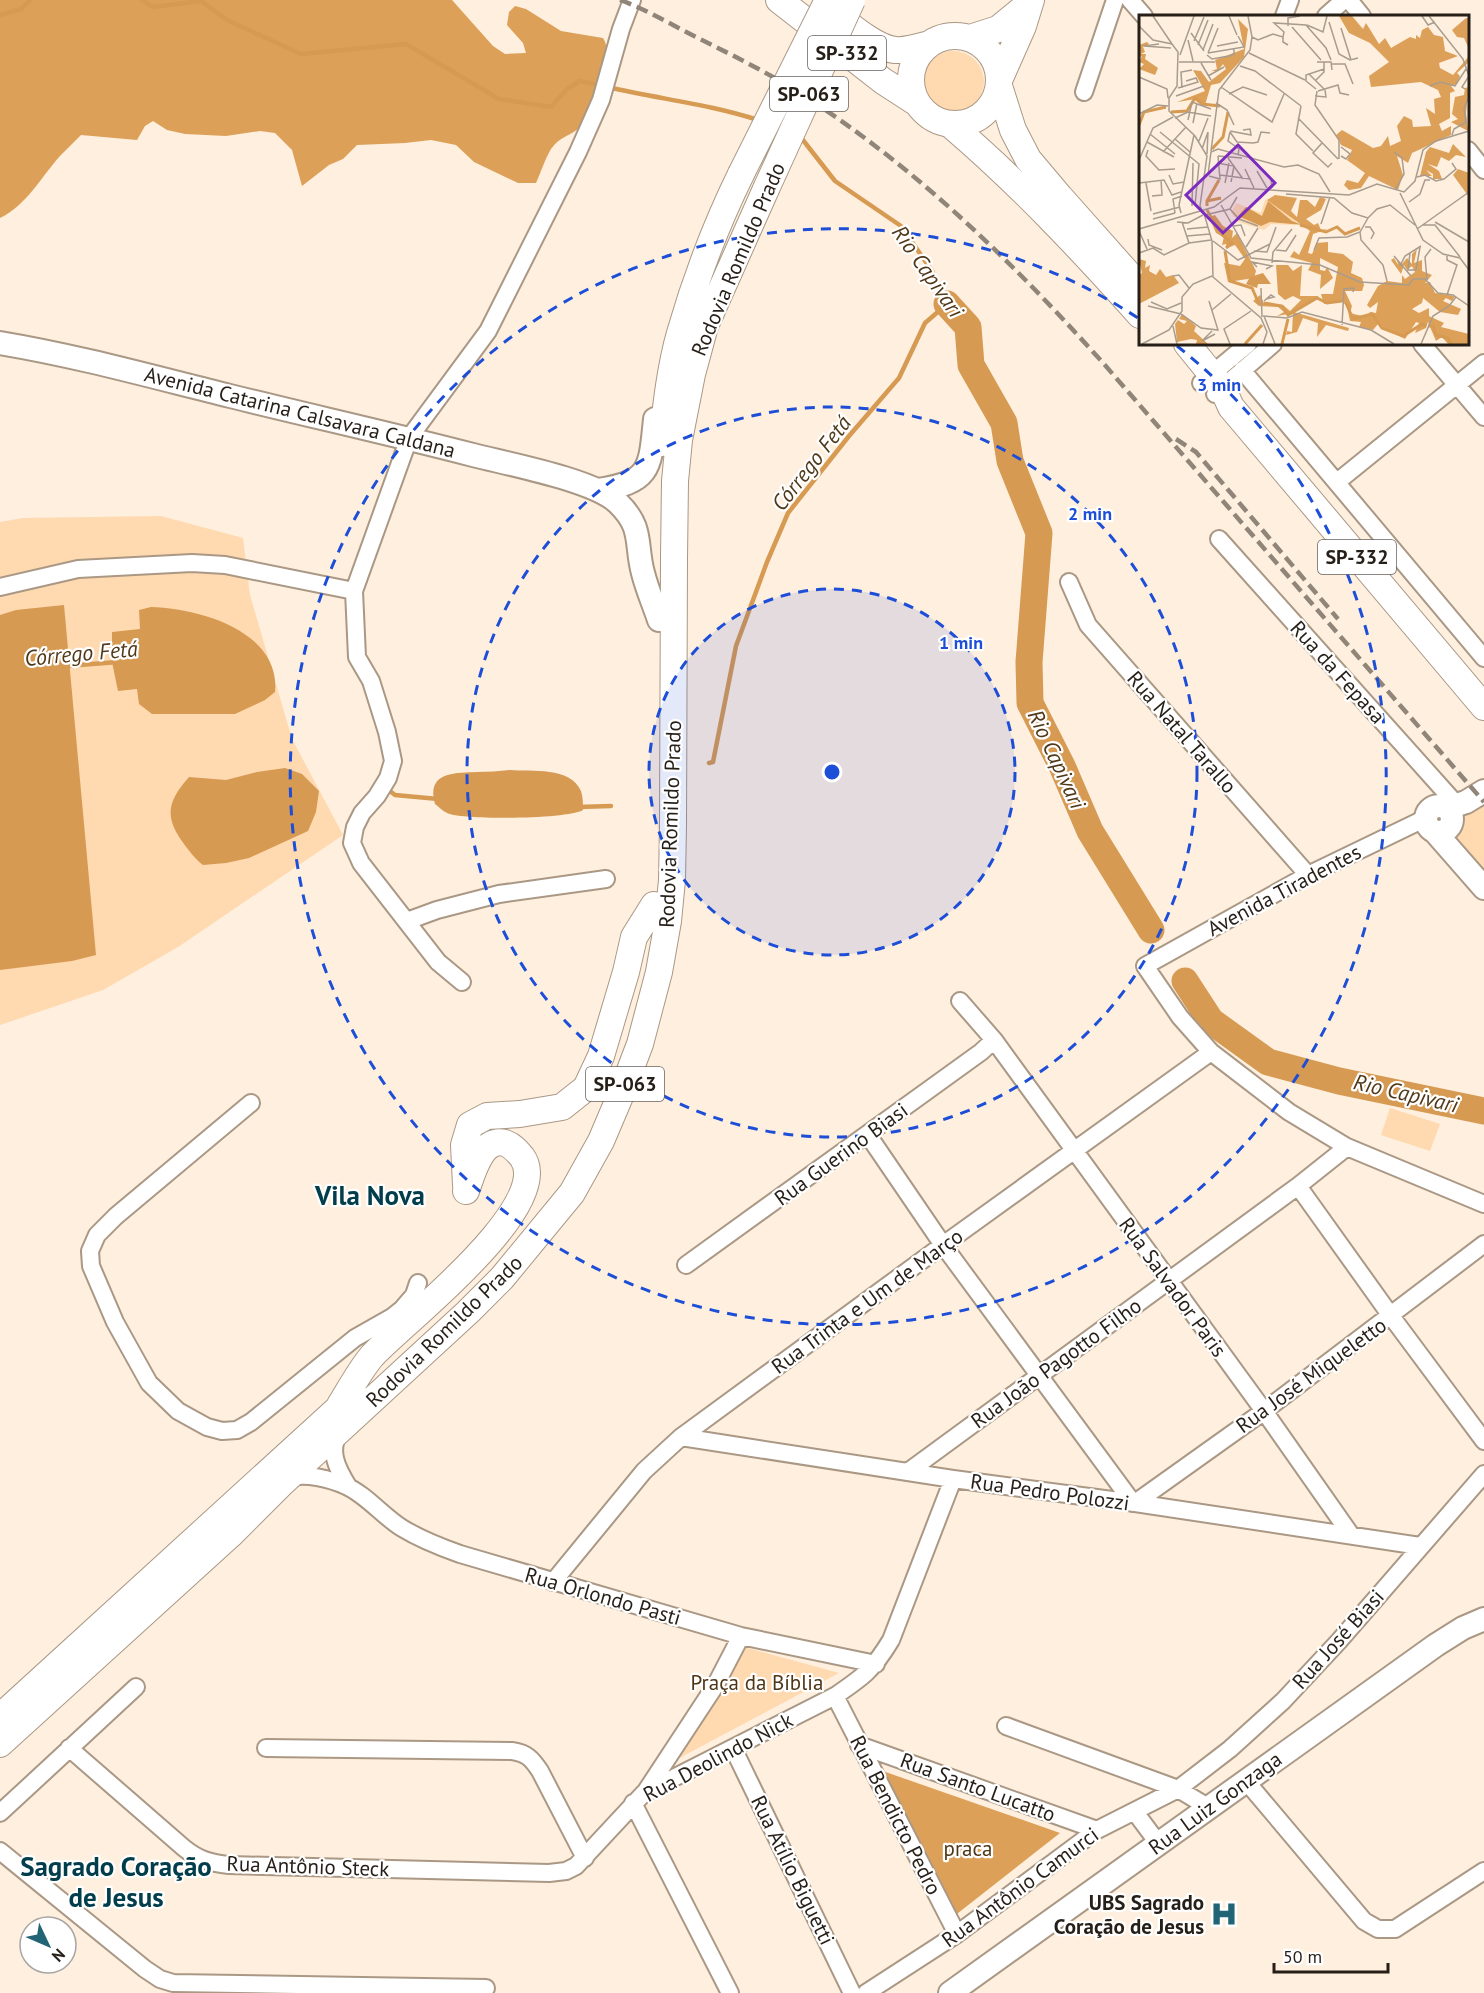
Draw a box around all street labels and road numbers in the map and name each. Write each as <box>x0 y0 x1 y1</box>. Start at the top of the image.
road number: SP-332 <box>808 36 886 70</box>
road number: SP-063 <box>770 77 848 111</box>
street label: Rodovia Romildo Prado <box>685 158 791 360</box>
street label: Avenida Catarina Calsavara Caldana <box>142 360 458 464</box>
road number: SP-332 <box>1318 540 1396 574</box>
street label: Rua da Fepasa <box>1285 615 1391 729</box>
street label: Rua Natal Tarallo <box>1121 665 1243 799</box>
street label: Rodovia Romildo Prado <box>653 720 687 928</box>
street label: Avenida Tiradentes <box>1202 838 1366 942</box>
road number: SP-063 <box>586 1067 664 1101</box>
street label: Rua Guerino Biasi <box>769 1097 913 1211</box>
street label: Rua Salvador Paris <box>1113 1212 1233 1362</box>
street label: Rua Trinta e Um de Março <box>766 1222 968 1380</box>
street label: Rodovia Romildo Prado <box>360 1249 528 1413</box>
street label: Rua João Pagotto Filho <box>965 1292 1147 1434</box>
street label: Rua José Miqueletto <box>1230 1311 1392 1439</box>
street label: Rua Pedro Polozzi <box>969 1467 1131 1517</box>
street label: Rua Orlondo Pasti <box>522 1561 684 1631</box>
street label: Rua José Biasi <box>1286 1584 1390 1694</box>
street label: Rua Deolindo Nick <box>638 1706 798 1808</box>
street label: Rua Bendicto Pedro <box>844 1731 948 1899</box>
street label: Rua Santo Lucatto <box>897 1746 1059 1828</box>
street label: Rua Luiz Gonzaga <box>1143 1746 1287 1860</box>
street label: Rua Atílio Biguetti <box>745 1791 841 1949</box>
street label: Rua Antônio Camurci <box>936 1821 1104 1953</box>
street label: Rua Antônio Steck <box>226 1850 390 1882</box>

